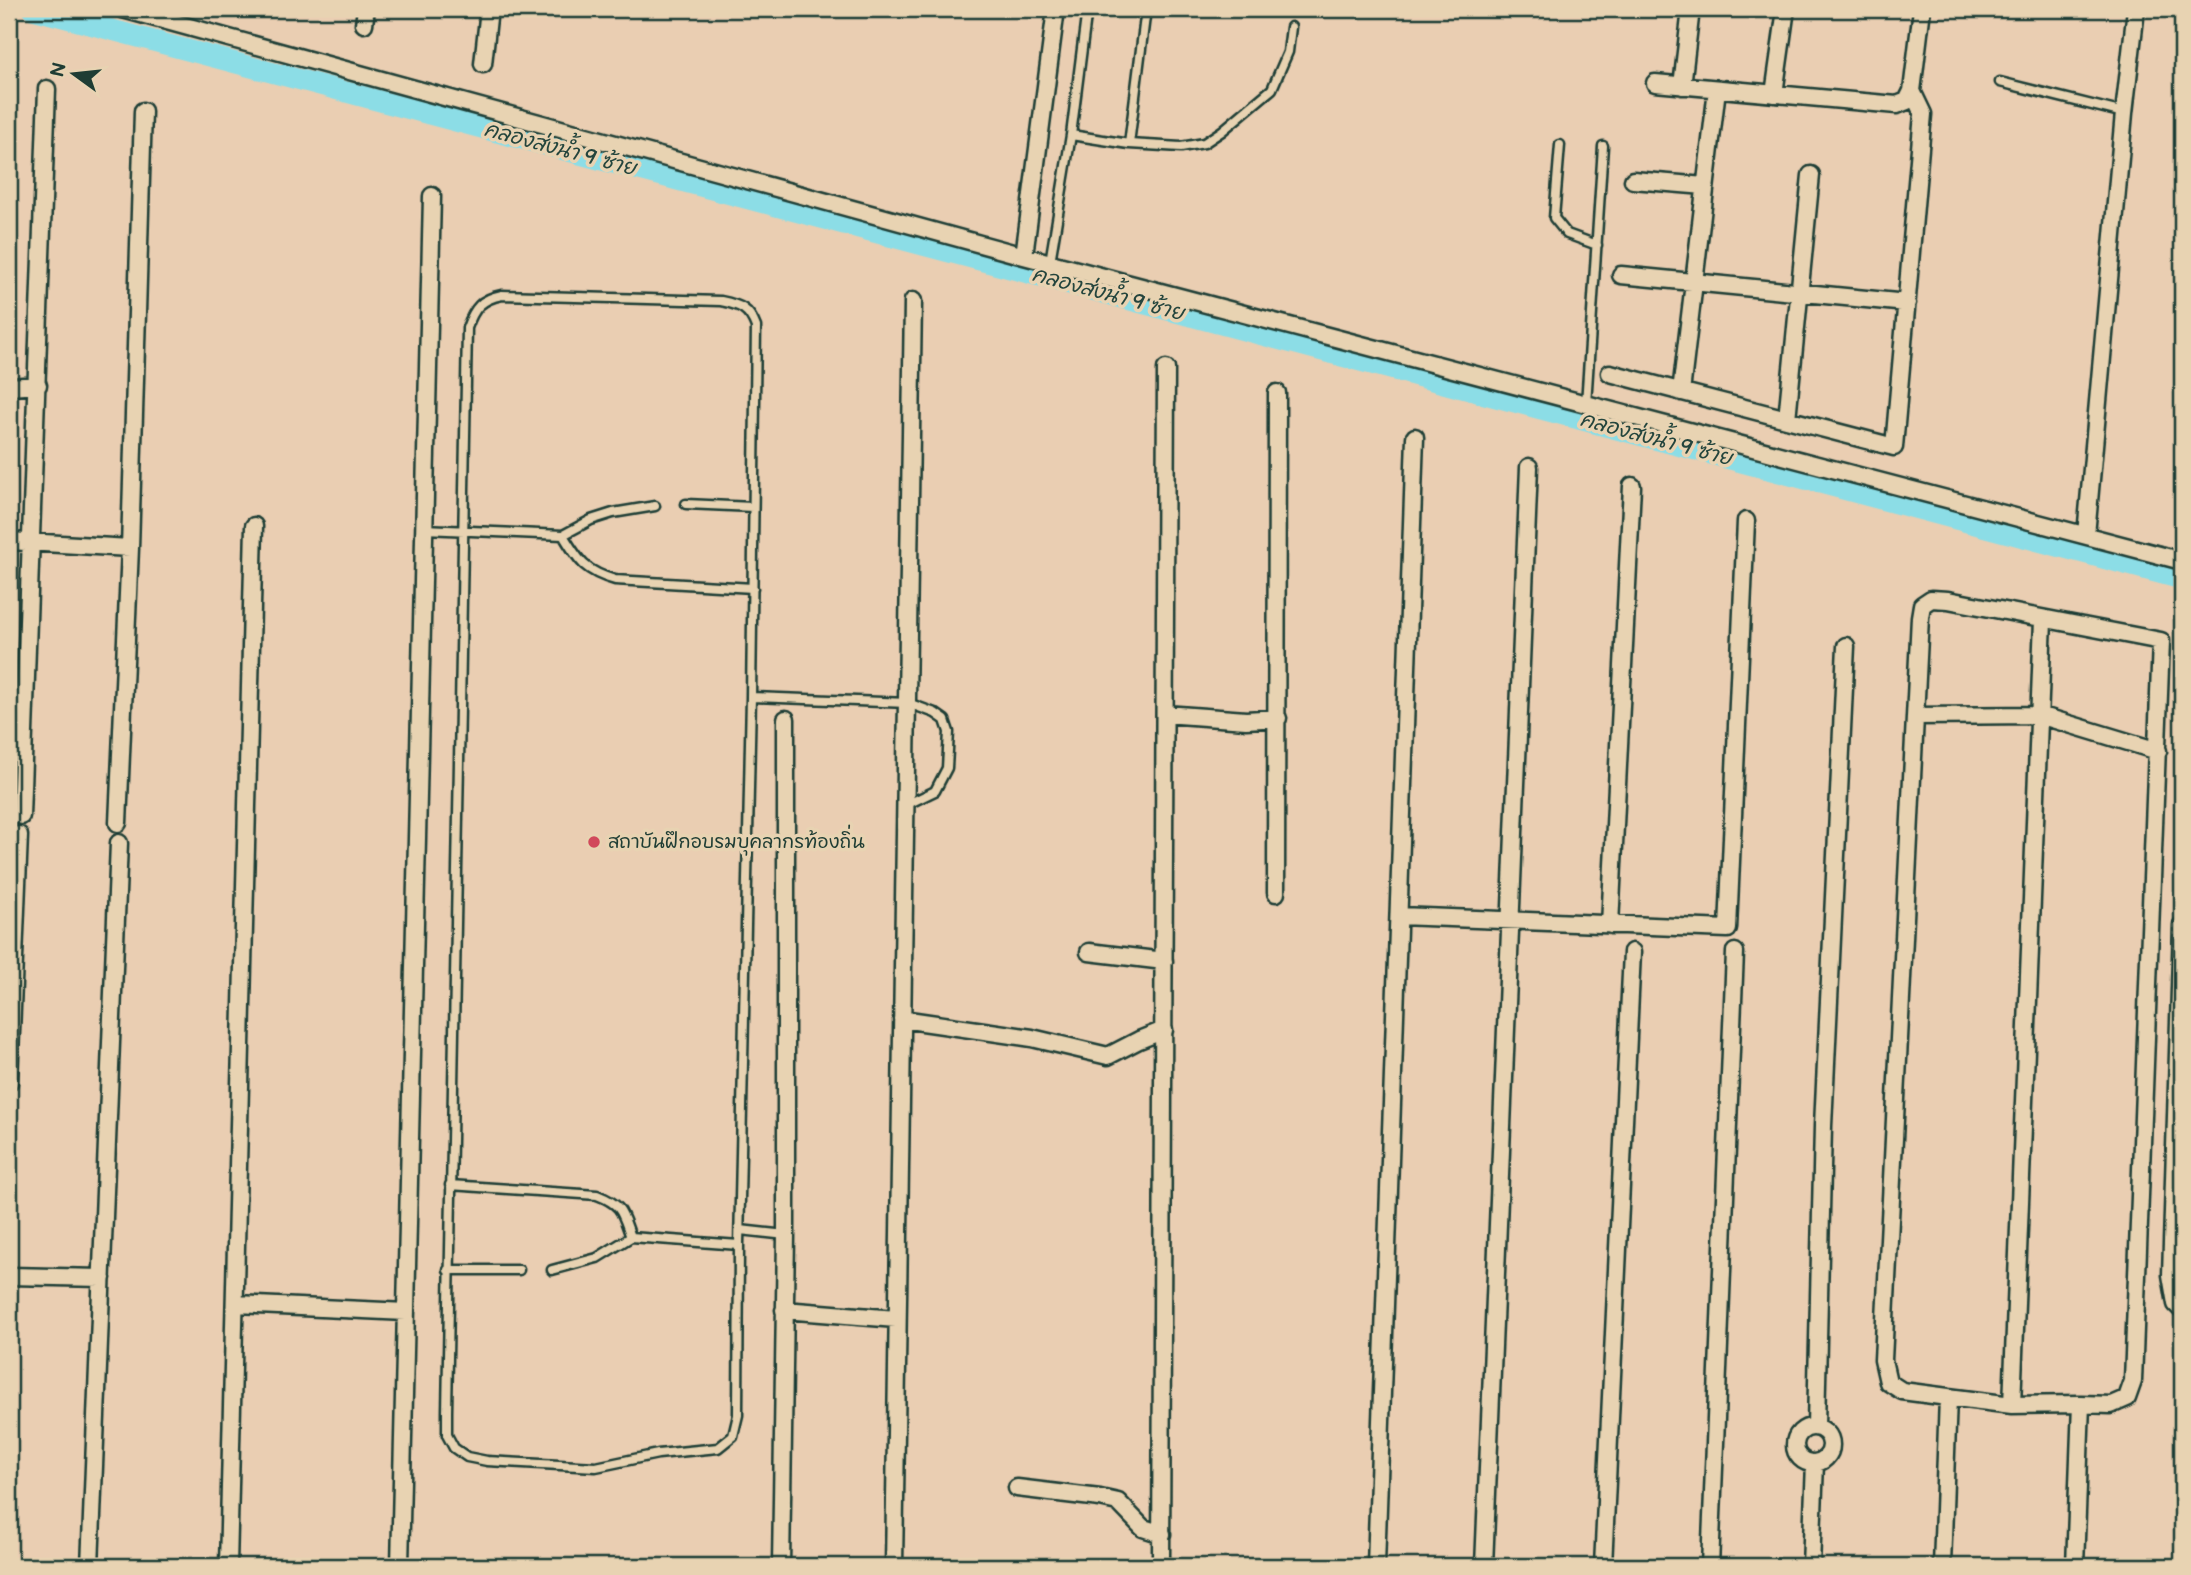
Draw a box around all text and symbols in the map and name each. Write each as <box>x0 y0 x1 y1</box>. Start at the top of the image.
north arrow <box>38 38 108 108</box>
text: N <box>46 60 72 80</box>
water label: คลองส่งน้ำ 9 ซ้าย <box>481 109 643 182</box>
water label: คลองส่งน้ำ 9 ซ้าย <box>1029 254 1191 327</box>
water label: คลองส่งน้ำ 9 ซ้าย <box>1577 399 1739 472</box>
place label: สถาบันฝึกอบรมบุคลากรท้องถิ่น <box>608 824 865 856</box>
marker: สถาบันฝึกอบรมบุคลากรท้องถิ่น <box>586 834 602 850</box>

